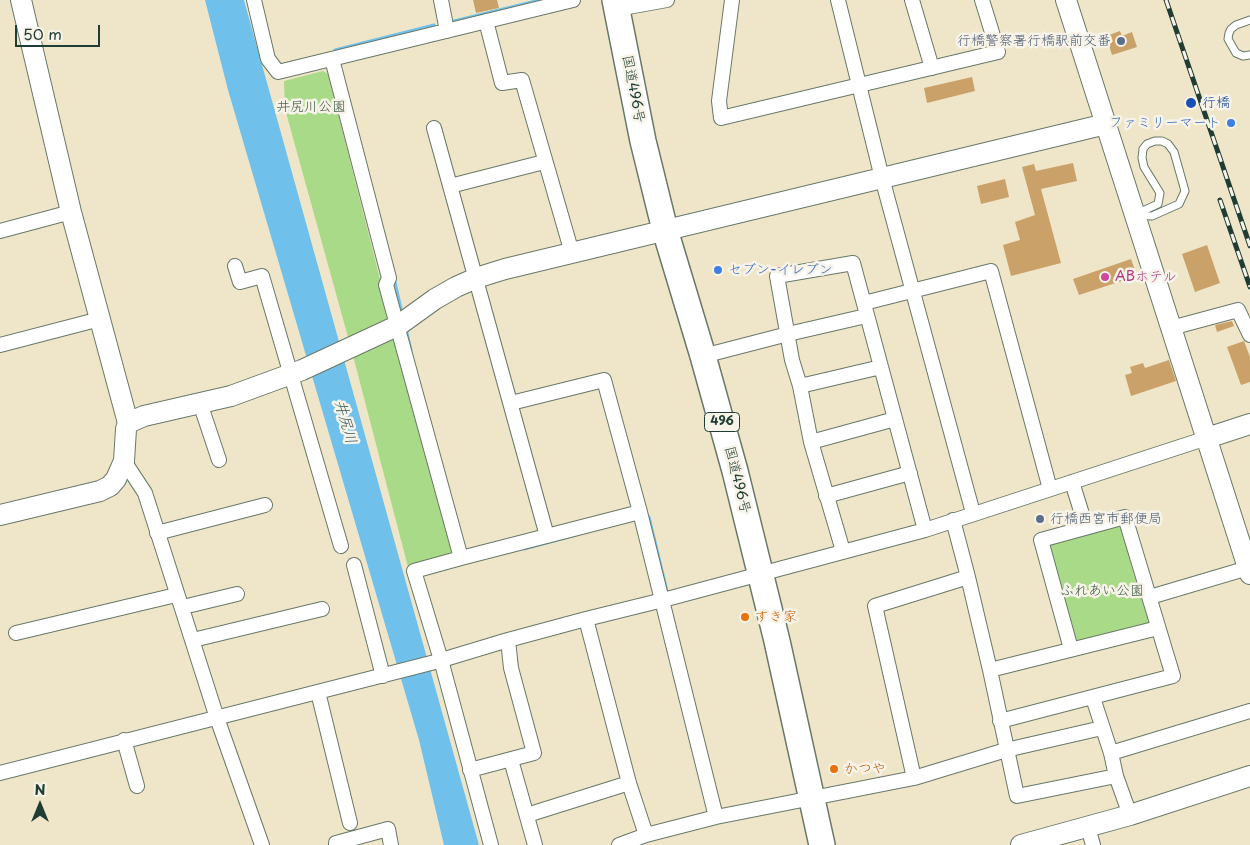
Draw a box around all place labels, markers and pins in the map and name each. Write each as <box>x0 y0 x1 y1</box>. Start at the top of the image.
place label: 行橋警察署行橋駅前交番 <box>957 33 1111 49</box>
marker: 行橋警察署行橋駅前交番 <box>1115 35 1127 47</box>
place label: 行橋 <box>1202 95 1230 111</box>
marker: 行橋 <box>1184 96 1198 110</box>
place label: ファミリーマート <box>1109 115 1221 131</box>
marker: ファミリーマート <box>1225 117 1237 129</box>
place label: セブン-イレブン <box>728 262 833 278</box>
marker: セブン-イレブン <box>712 264 724 276</box>
place label: ABホテル <box>1115 269 1177 285</box>
marker: ABホテル <box>1099 271 1111 283</box>
place label: 行橋西宮市郵便局 <box>1050 511 1162 527</box>
marker: 行橋西宮市郵便局 <box>1034 513 1046 525</box>
place label: すき家 <box>755 609 797 625</box>
marker: すき家 <box>739 611 751 623</box>
place label: かつや <box>844 761 886 777</box>
marker: かつや <box>828 763 840 775</box>

